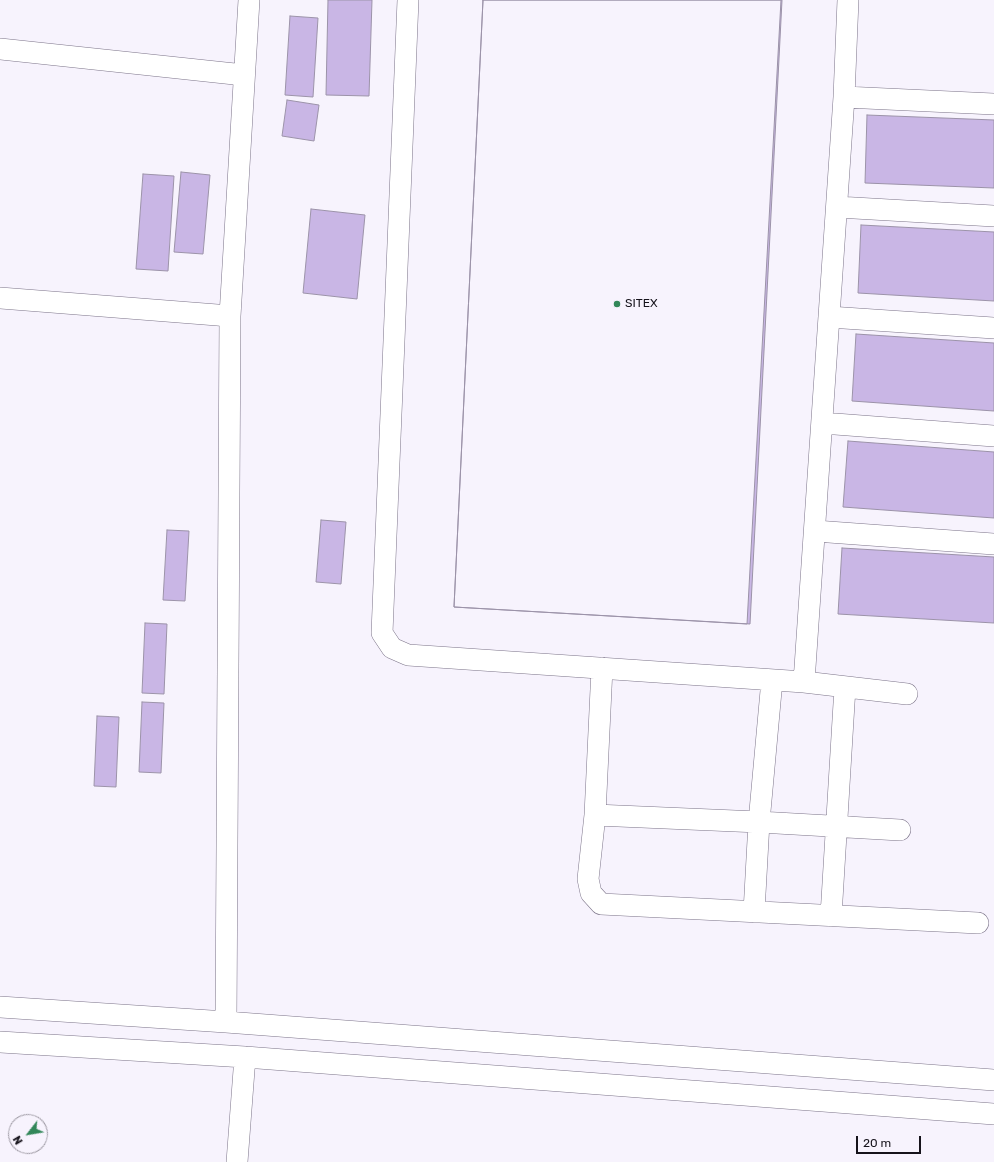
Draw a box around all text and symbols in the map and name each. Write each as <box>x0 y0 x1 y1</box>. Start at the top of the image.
place label: SITEX <box>625 297 658 311</box>
marker: SITEX <box>612 299 622 309</box>
north arrow <box>8 1114 48 1154</box>
scale bar <box>858 1128 923 1154</box>
text: N <box>11 1133 26 1147</box>
text: 20 m <box>863 1136 891 1150</box>

